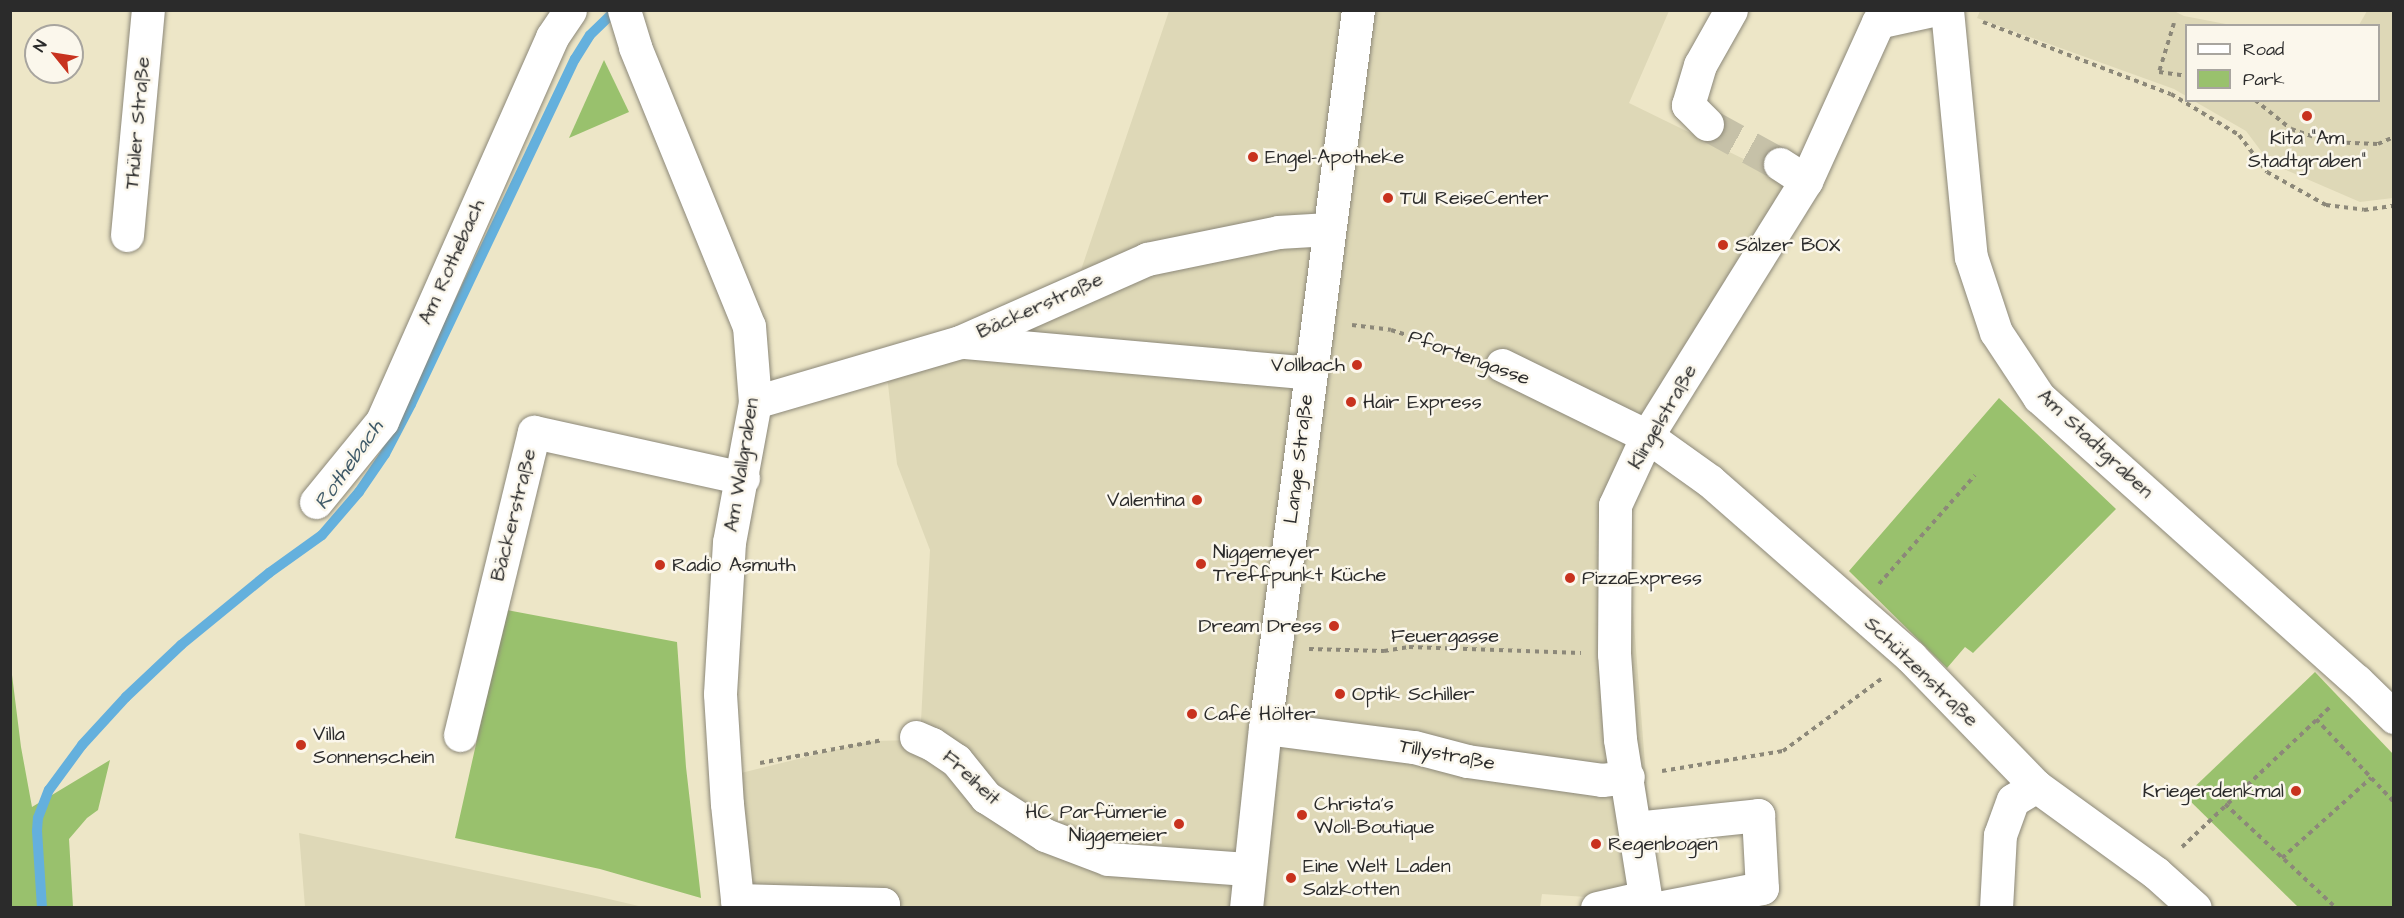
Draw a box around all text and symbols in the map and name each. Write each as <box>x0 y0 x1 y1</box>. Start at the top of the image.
north arrow <box>24 24 84 84</box>
legend <box>2185 24 2380 102</box>
text: N <box>28 36 52 56</box>
text: Road <box>2243 37 2284 62</box>
street label: Thüler Straße <box>120 56 156 190</box>
text: Park <box>2243 67 2285 92</box>
marker: Kita "Am Stadtgraben" <box>2300 109 2314 123</box>
place label: Kita "Am Stadtgraben" <box>2248 126 2366 173</box>
place label: Engel-Apotheke <box>1265 145 1404 169</box>
marker: Engel-Apotheke <box>1246 150 1260 164</box>
place label: TUI ReiseCenter <box>1400 186 1549 210</box>
marker: TUI ReiseCenter <box>1381 191 1395 205</box>
street label: Am Rothebach <box>414 196 490 328</box>
place label: Sälzer BOX <box>1735 233 1841 257</box>
marker: Sälzer BOX <box>1716 238 1730 252</box>
street label: Bäckerstraße <box>973 267 1107 345</box>
street label: Pfortengasse <box>1405 325 1533 391</box>
place label: Vollbach <box>1271 353 1345 377</box>
marker: Vollbach <box>1350 358 1364 372</box>
street label: Klingelstraße <box>1623 360 1703 474</box>
street label: Am Stadtgraben <box>2032 384 2158 504</box>
place label: Hair Express <box>1363 390 1482 414</box>
street label: Lange Straße <box>1279 393 1319 525</box>
marker: Hair Express <box>1344 395 1358 409</box>
street label: Am Wallgraben <box>720 396 764 534</box>
water label: Rothebach <box>309 416 389 514</box>
street label: Bäckerstraße <box>486 446 542 584</box>
place label: Valentina <box>1107 488 1185 512</box>
marker: Valentina <box>1190 493 1204 507</box>
place label: Niggemeyer Treffpunkt Küche <box>1213 540 1386 587</box>
place label: Radio Asmuth <box>672 553 796 577</box>
marker: Niggemeyer Treffpunkt Küche <box>1194 557 1208 571</box>
marker: Radio Asmuth <box>653 558 667 572</box>
place label: PizzaExpress <box>1582 566 1702 590</box>
marker: PizzaExpress <box>1563 571 1577 585</box>
street label: Schützenstraße <box>1859 612 1983 732</box>
place label: Dream Dress <box>1199 614 1322 638</box>
marker: Dream Dress <box>1327 619 1341 633</box>
street label: Feuergasse <box>1391 624 1499 648</box>
place label: Optik Schiller <box>1352 682 1475 706</box>
marker: Optik Schiller <box>1333 687 1347 701</box>
place label: Café Hölter <box>1204 702 1315 726</box>
marker: Café Hölter <box>1185 707 1199 721</box>
place label: Villa Sonnenschein <box>313 722 434 769</box>
street label: Tillystraße <box>1397 734 1497 776</box>
marker: Villa Sonnenschein <box>294 738 308 752</box>
street label: Freiheit <box>937 745 1005 811</box>
place label: Kriegerdenkmal <box>2143 779 2284 803</box>
marker: Kriegerdenkmal <box>2289 784 2303 798</box>
place label: Christa's Woll-Boutique <box>1314 792 1435 839</box>
place label: HC Parfümerie Niggemeier <box>1025 801 1167 848</box>
marker: Christa's Woll-Boutique <box>1295 808 1309 822</box>
marker: HC Parfümerie Niggemeier <box>1172 817 1186 831</box>
place label: Regenbogen <box>1608 832 1718 856</box>
marker: Regenbogen <box>1589 837 1603 851</box>
place label: Eine Welt Laden Salzkotten <box>1303 855 1451 902</box>
marker: Eine Welt Laden Salzkotten <box>1284 871 1298 885</box>

